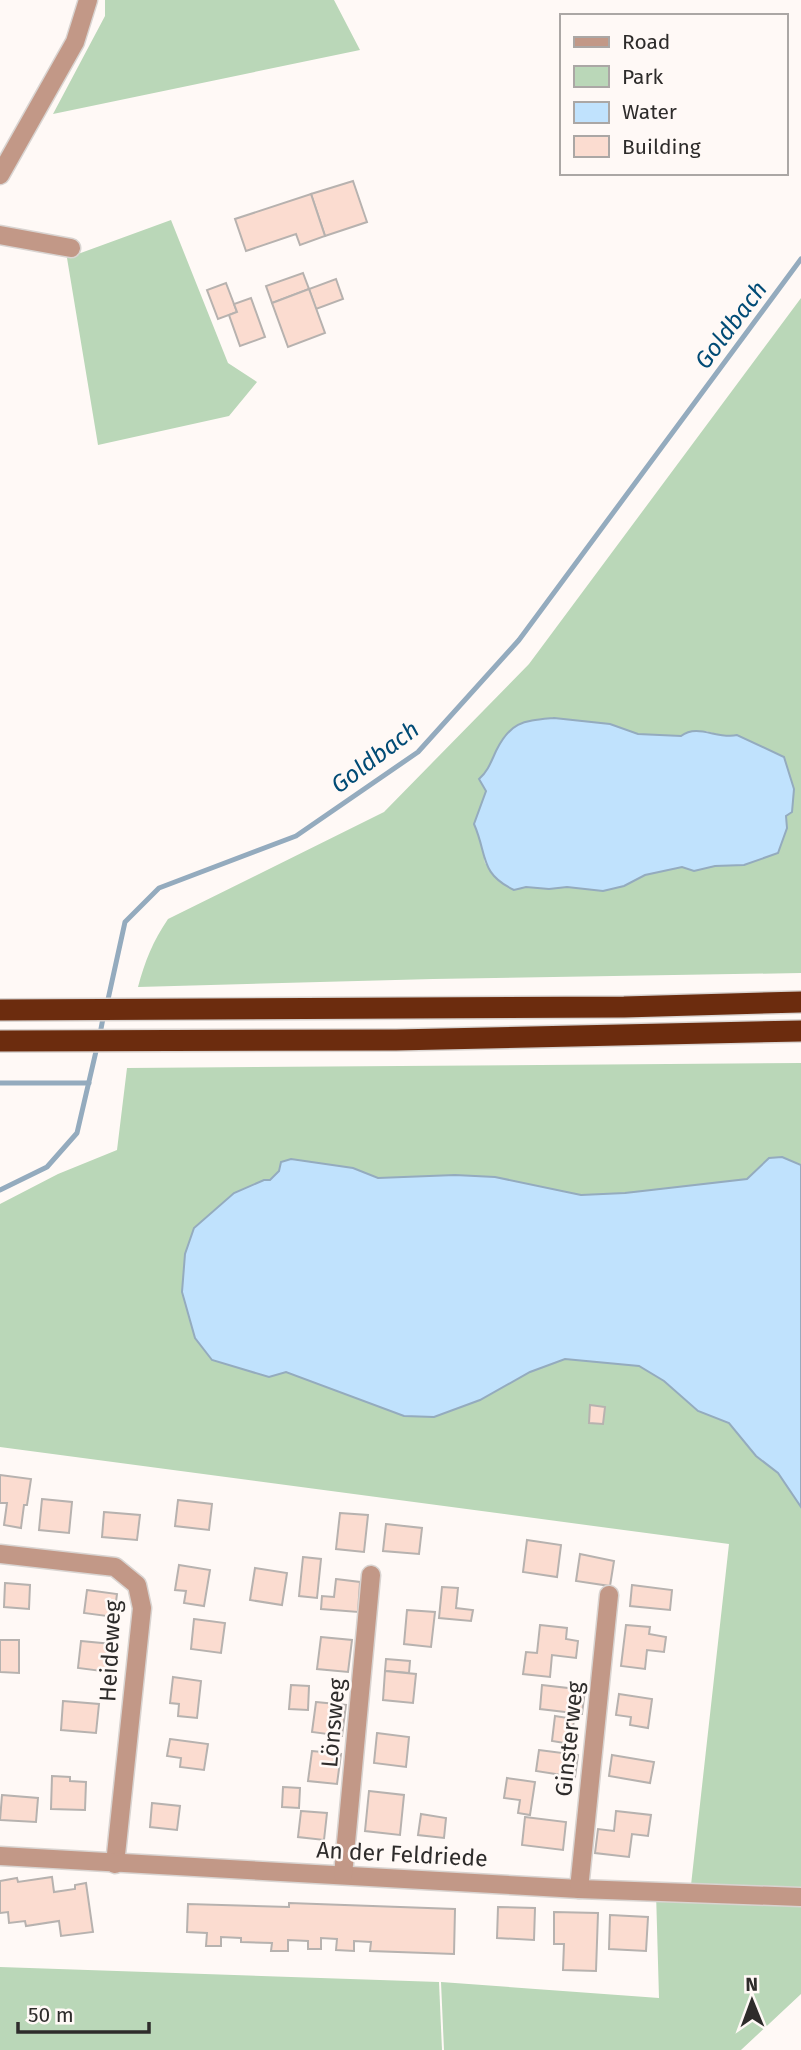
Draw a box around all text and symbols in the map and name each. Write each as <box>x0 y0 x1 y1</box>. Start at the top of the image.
legend <box>560 14 787 175</box>
text: Road <box>622 29 670 55</box>
text: Park <box>622 64 664 90</box>
text: Water <box>622 99 677 125</box>
text: Building <box>622 134 701 160</box>
water label: Goldbach <box>689 276 773 374</box>
water label: Goldbach <box>326 715 424 799</box>
street label: Heideweg <box>93 1599 127 1703</box>
street label: Lönsweg <box>315 1677 351 1769</box>
street label: Ginsterweg <box>549 1680 589 1798</box>
street label: An der Feldriede <box>316 1836 488 1872</box>
north arrow <box>717 1966 787 2036</box>
text: N <box>745 1973 758 1996</box>
scale bar <box>18 1990 149 2034</box>
text: 50 m <box>28 2002 74 2028</box>

